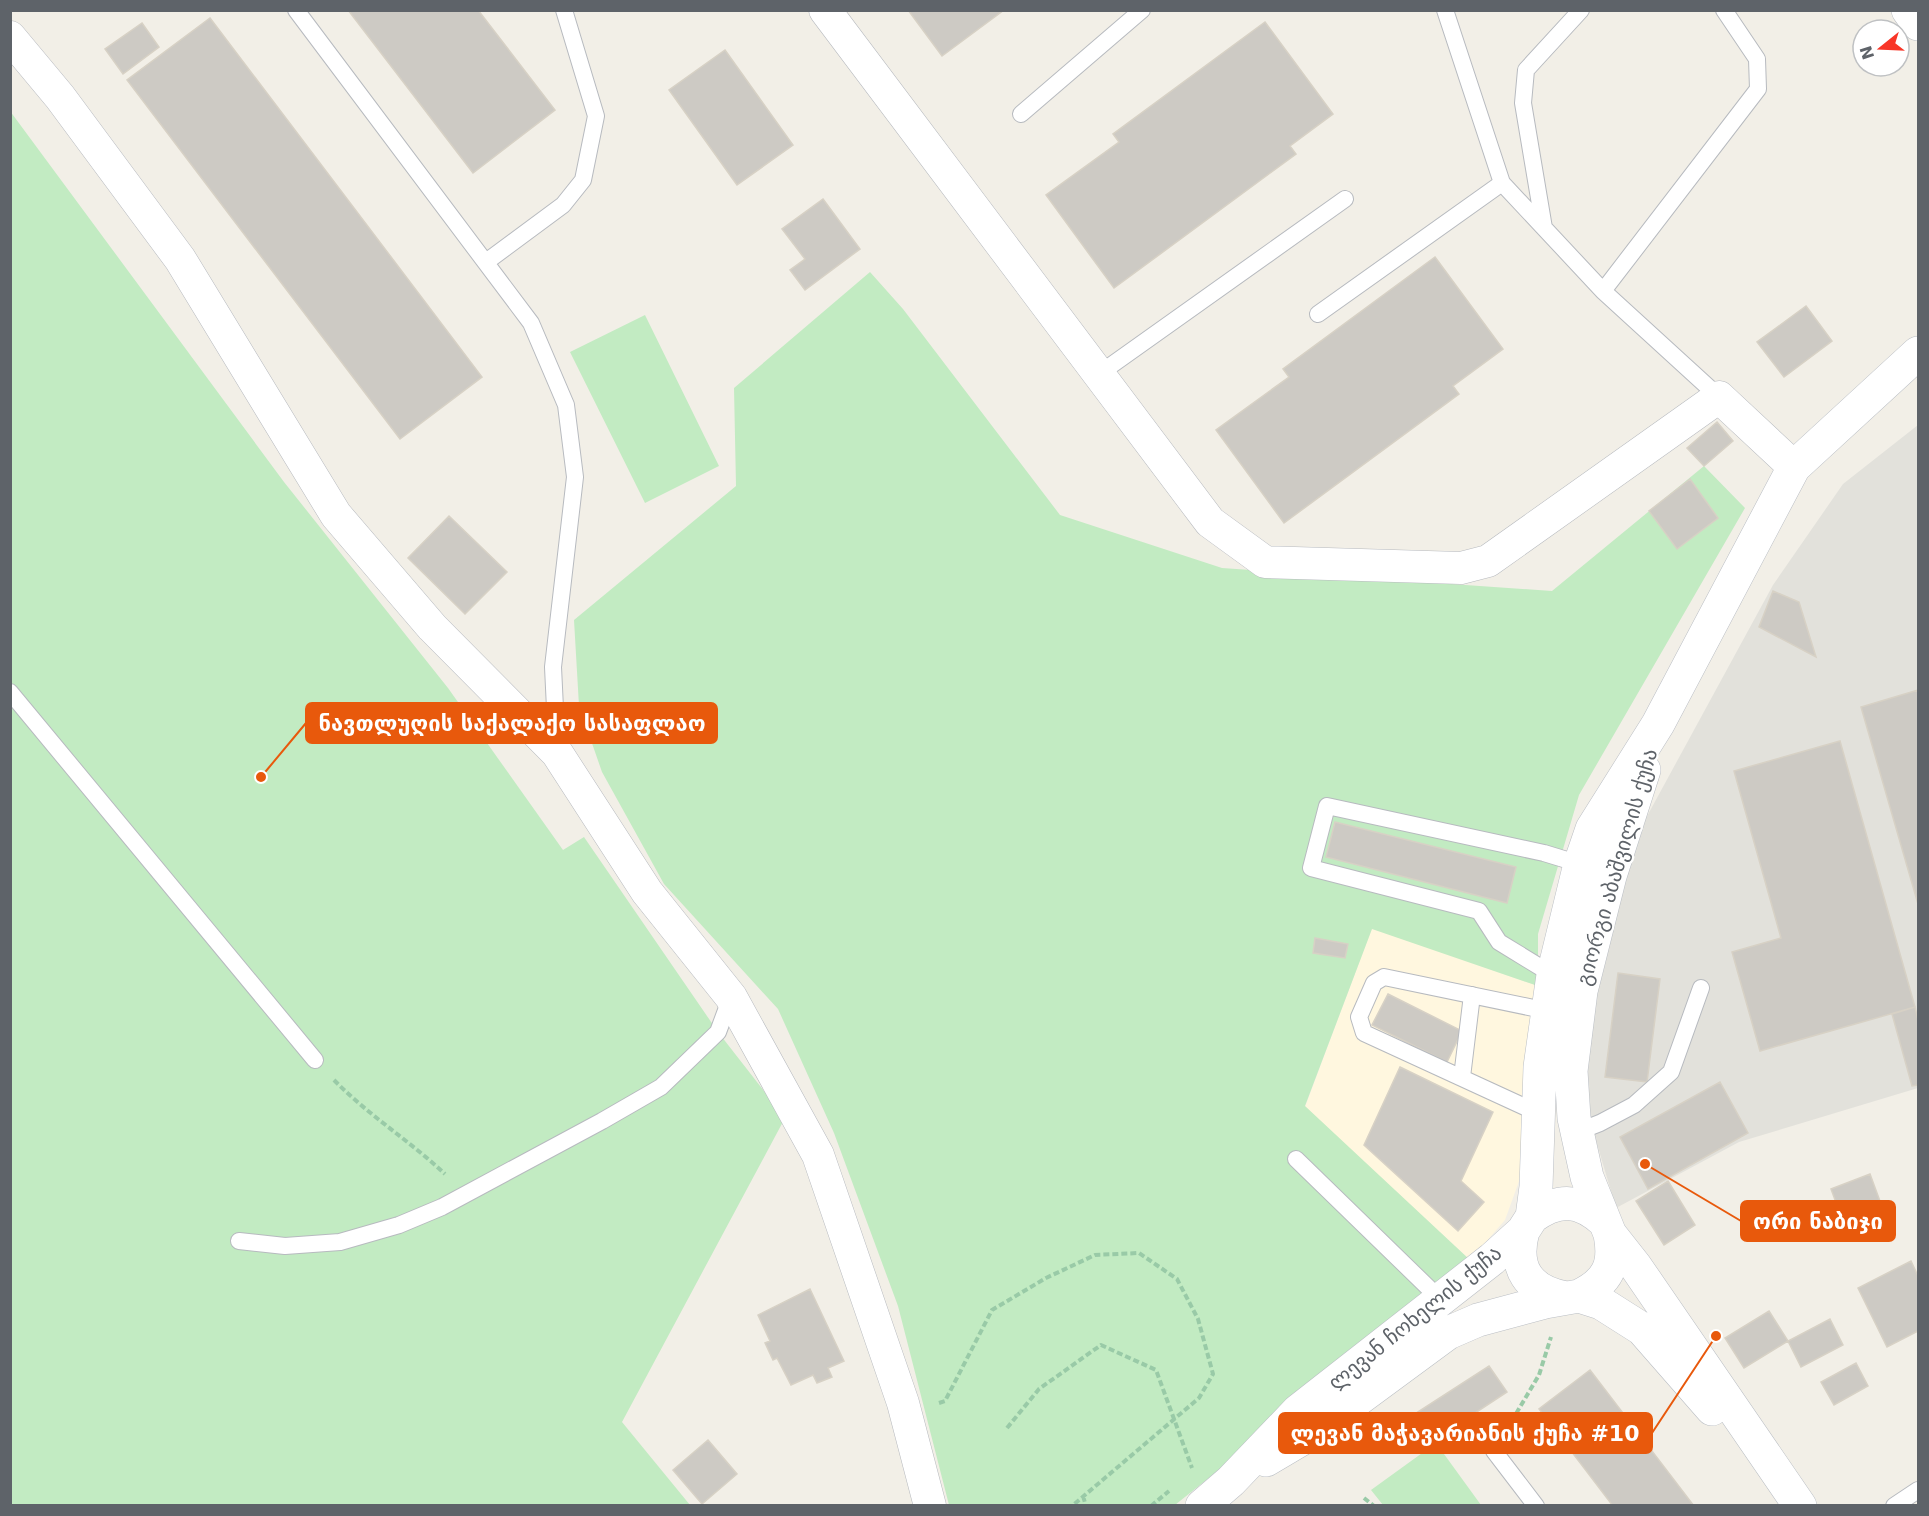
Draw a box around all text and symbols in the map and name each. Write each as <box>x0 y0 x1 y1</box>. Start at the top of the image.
north arrow <box>1851 18 1911 78</box>
text: N <box>1856 43 1878 62</box>
callout: ნავთლუღის საქალაქო სასაფლაო <box>306 703 717 743</box>
text: ნავთლუღის საქალაქო სასაფლაო <box>318 711 706 736</box>
street label: გიორგი აბაშვილის ქუჩა <box>1572 746 1662 988</box>
callout: ორი ნაბიჯი <box>1741 1201 1895 1241</box>
text: ორი ნაბიჯი <box>1753 1209 1883 1234</box>
street label: ლევან ჩოხელის ქუჩა <box>1324 1241 1506 1395</box>
callout: ლევან მაჭავარიანის ქუჩა #10 <box>1279 1413 1652 1453</box>
text: ლევან მაჭავარიანის ქუჩა #10 <box>1291 1421 1639 1446</box>

